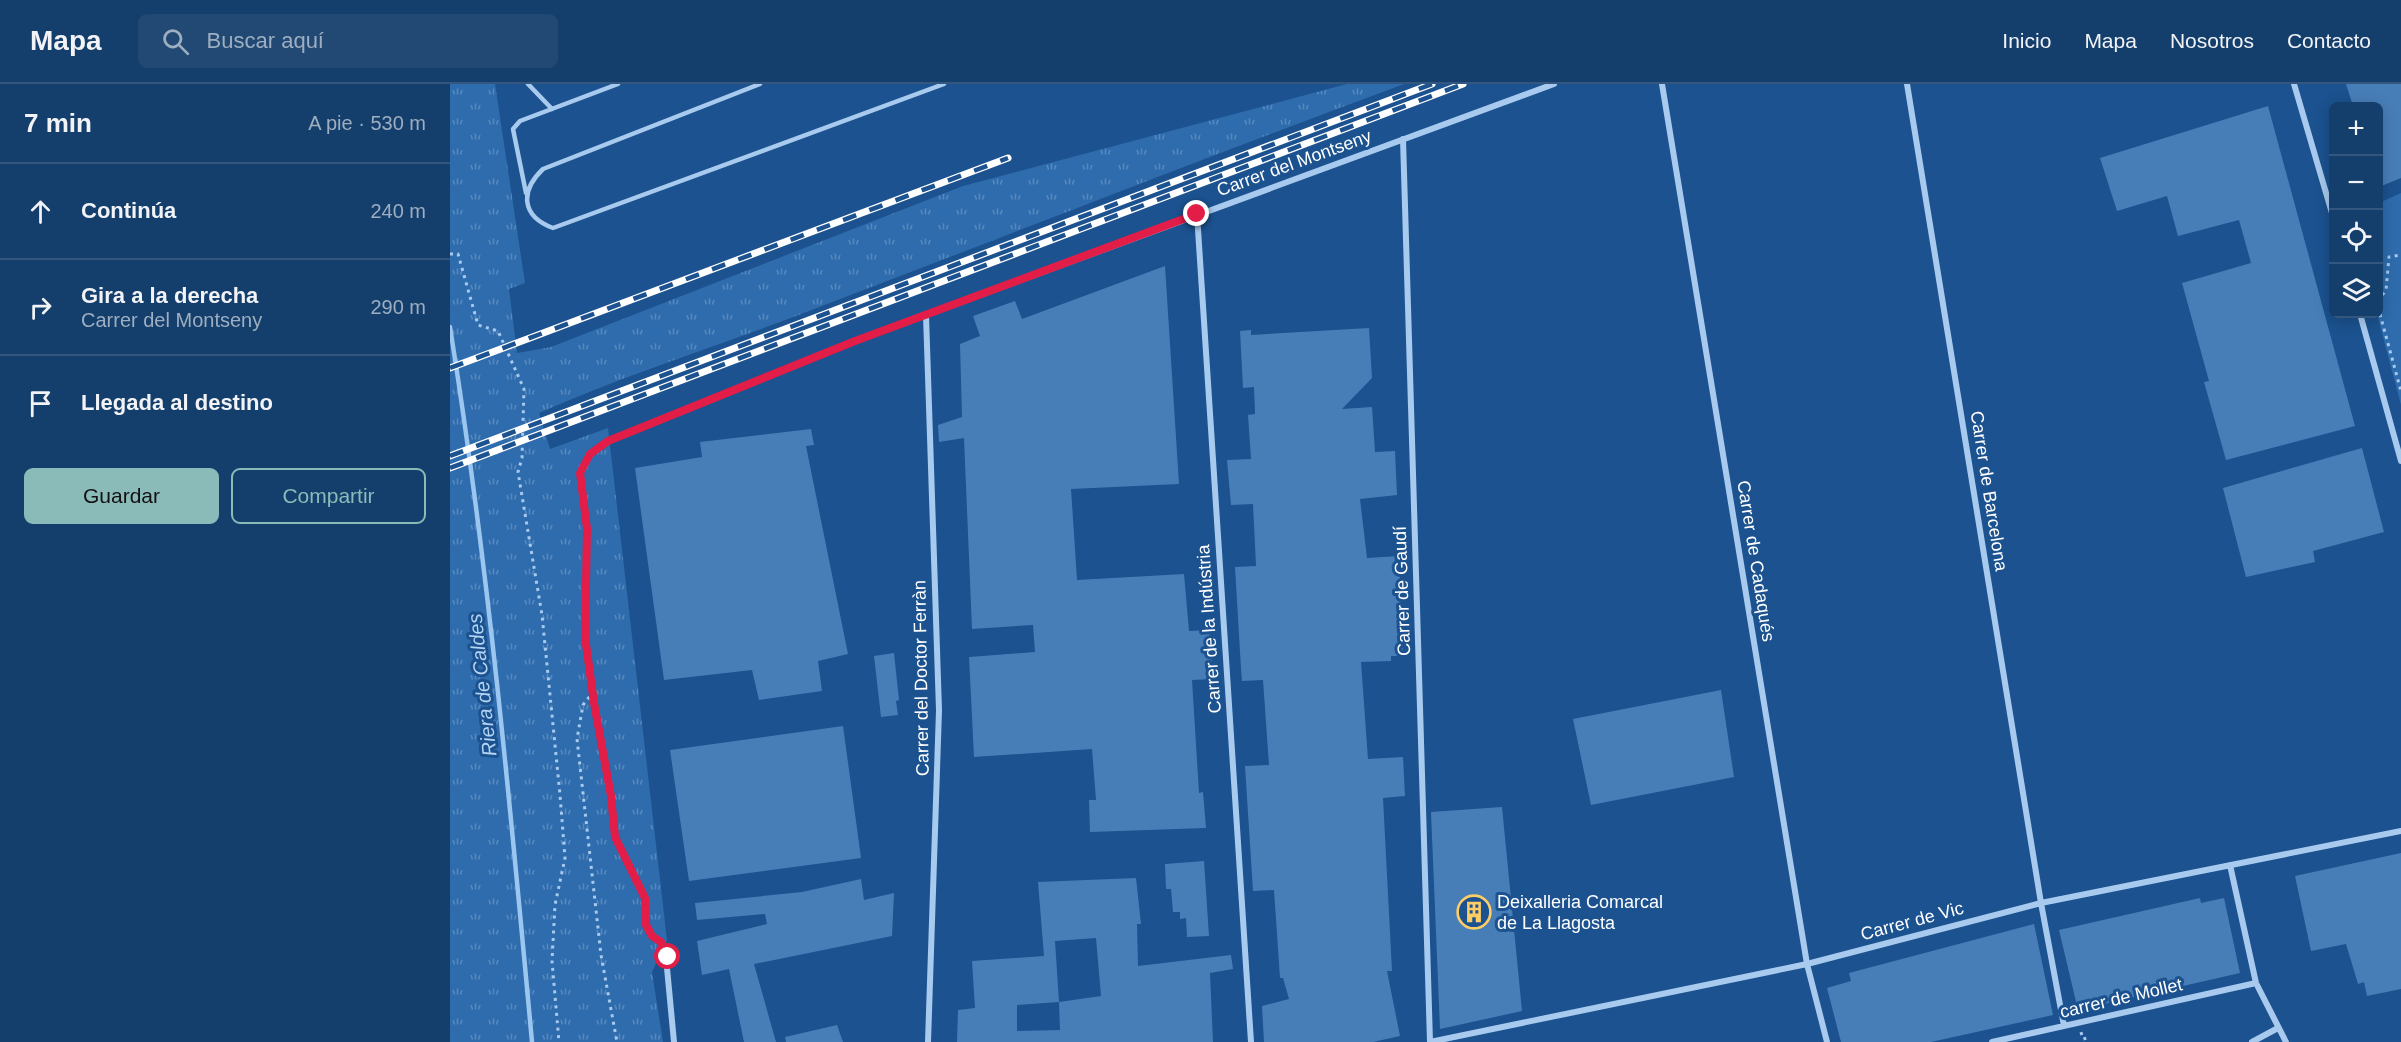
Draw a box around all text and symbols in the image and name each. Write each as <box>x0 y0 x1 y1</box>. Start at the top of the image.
search box <box>138 14 558 68</box>
text: Mapa <box>30 25 102 56</box>
icon: search <box>159 25 192 58</box>
text: Buscar aquí <box>207 28 324 53</box>
text: Inicio <box>2002 29 2051 52</box>
text: Mapa <box>2084 29 2137 52</box>
text: Nosotros <box>2170 29 2254 52</box>
text: Contacto <box>2287 29 2371 52</box>
map controls <box>2329 102 2383 318</box>
button: + <box>2329 102 2383 156</box>
text: 7 min <box>24 108 92 138</box>
text: A pie · 530 m <box>308 112 426 134</box>
street label: Carrer del Montseny <box>1214 126 1374 200</box>
button: − <box>2329 156 2383 210</box>
icon: ahead <box>24 195 57 228</box>
text: Continúa <box>81 198 176 223</box>
text: 240 m <box>370 200 426 222</box>
route end <box>1183 200 1209 226</box>
button: locate <box>2329 210 2383 264</box>
button: layers <box>2329 264 2383 318</box>
text: Gira a la derecha <box>81 283 258 308</box>
icon: right <box>24 291 57 324</box>
text: 290 m <box>370 296 426 318</box>
text: Carrer del Montseny <box>81 309 262 331</box>
icon: arrive <box>24 387 57 420</box>
text: Llegada al destino <box>81 390 273 415</box>
street label: Carrer de Barcelona <box>1966 409 2012 574</box>
button: Guardar <box>24 468 219 524</box>
button: Compartir <box>231 468 426 524</box>
street label: Carrer de Cadaqués <box>1733 479 1779 643</box>
street label: Carrer de Gaudí <box>1390 526 1414 656</box>
street label: Carrer de la Indústria <box>1193 543 1225 714</box>
street label: Carrer del Doctor Ferràn <box>909 580 933 776</box>
water label: Riera de Caldes <box>464 613 500 757</box>
place label: Deixalleria Comarcal de La Llagosta <box>1497 892 1663 933</box>
building icon: Deixalleria Comarcal de La Llagosta <box>1456 894 1492 930</box>
street label: Carrer de Vic <box>1858 898 1966 944</box>
route start <box>654 943 680 969</box>
street label: carrer de Mollet <box>2058 974 2184 1022</box>

